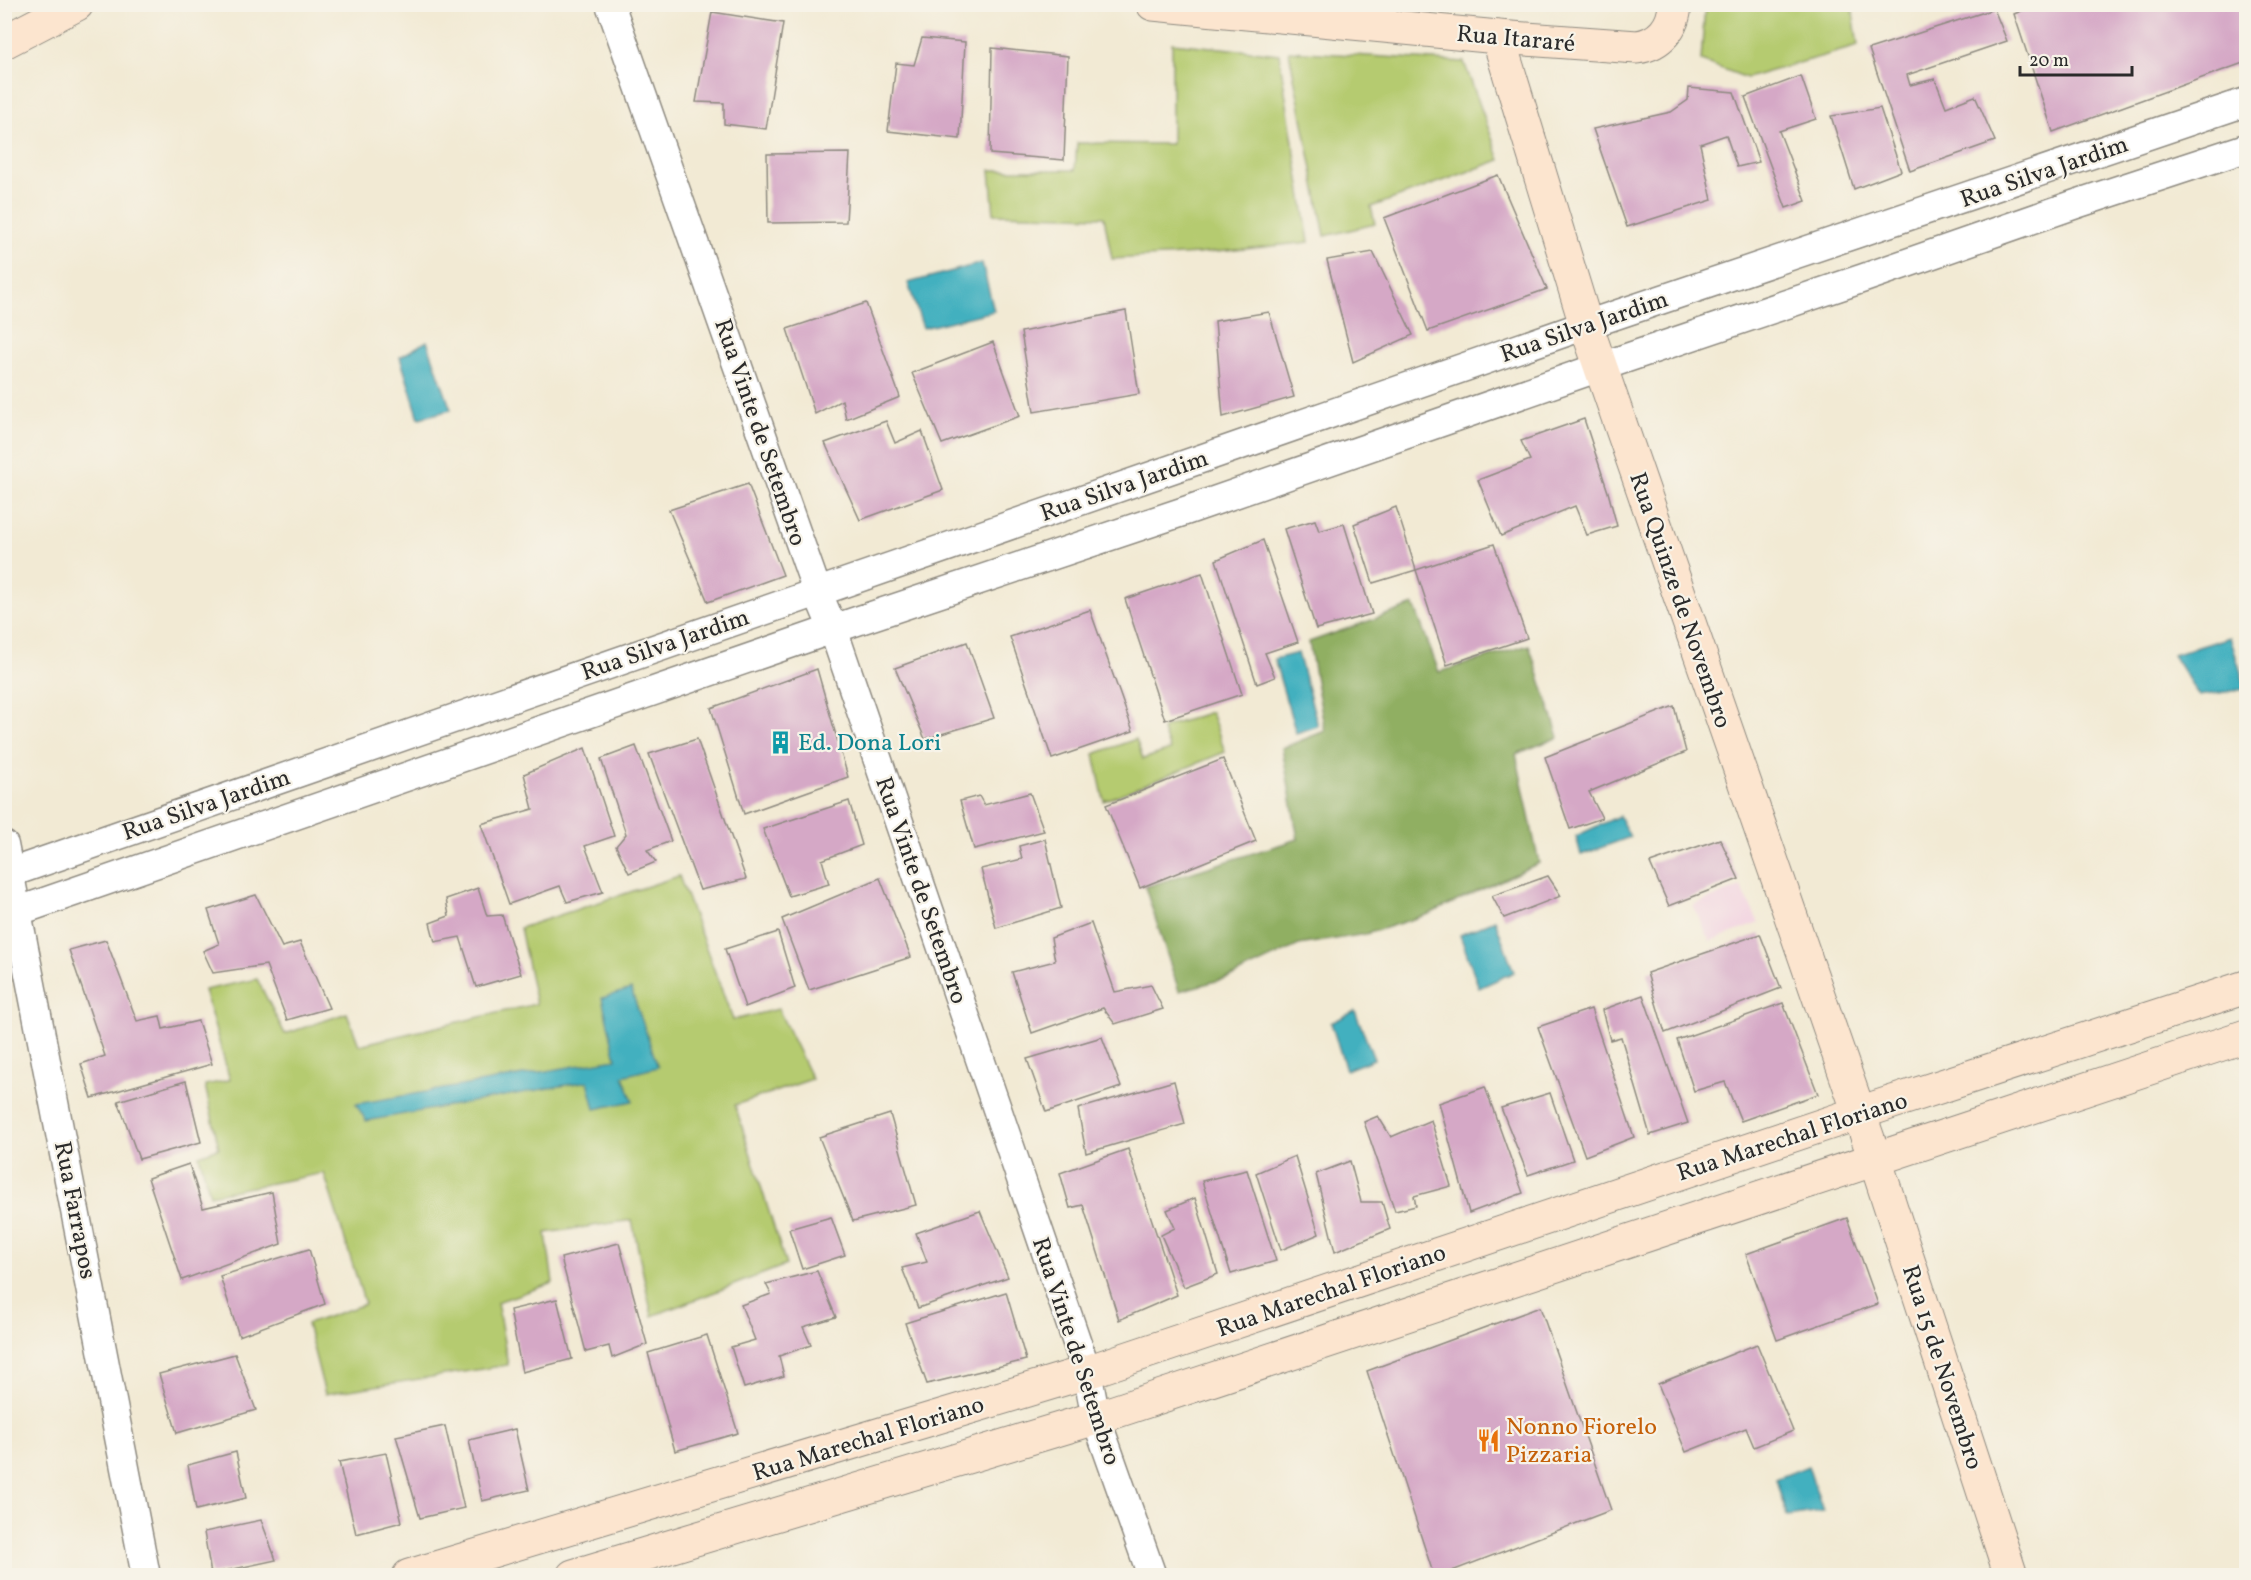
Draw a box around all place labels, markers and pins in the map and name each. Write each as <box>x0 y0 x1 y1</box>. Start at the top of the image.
place label: Ed. Dona Lori <box>798 727 941 761</box>
building icon: Ed. Dona Lori <box>767 729 793 755</box>
place label: Nonno Fiorelo Pizzaria <box>1506 1411 1657 1473</box>
restaurant icon: Nonno Fiorelo Pizzaria <box>1475 1427 1501 1453</box>

